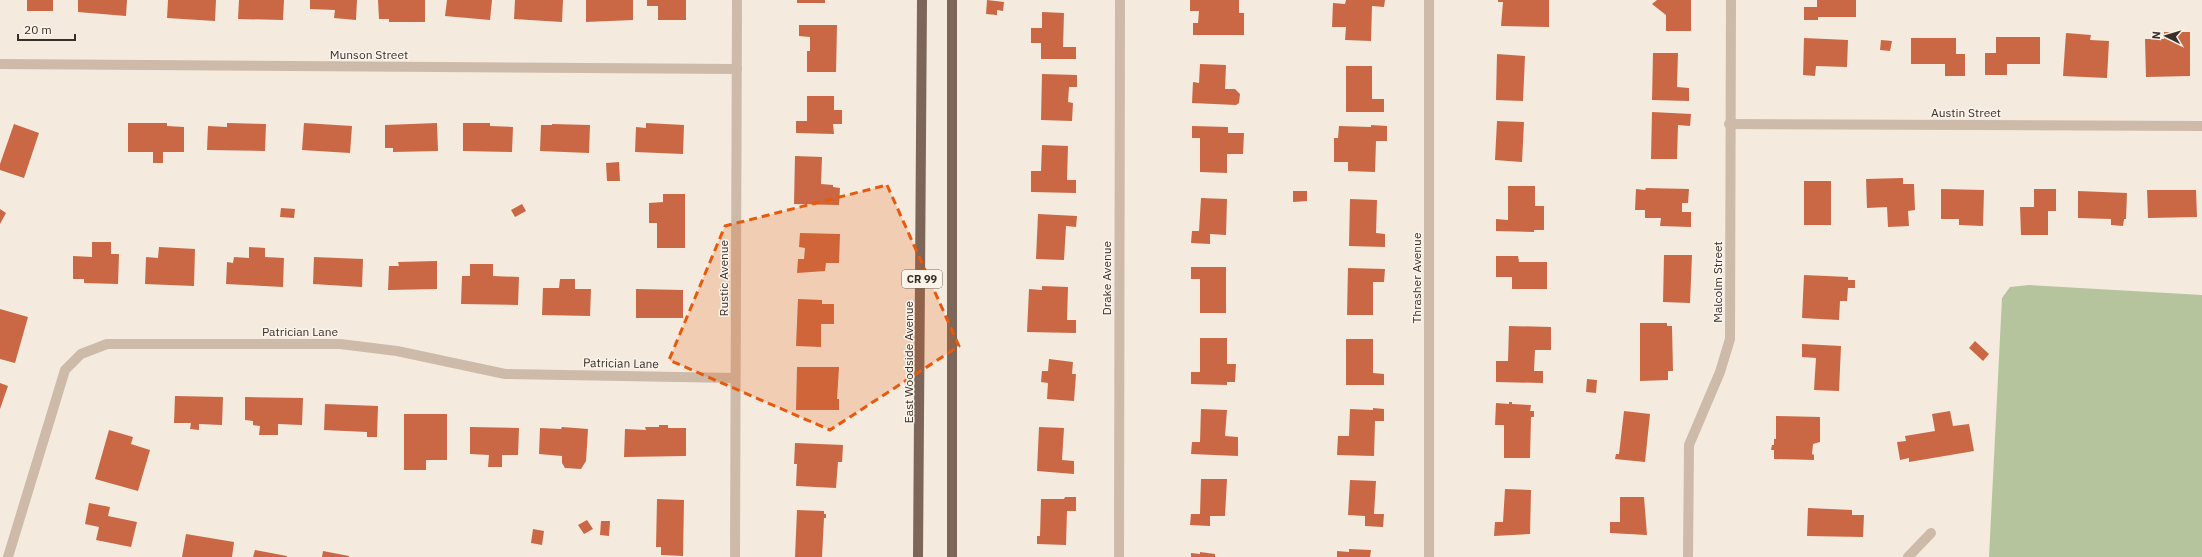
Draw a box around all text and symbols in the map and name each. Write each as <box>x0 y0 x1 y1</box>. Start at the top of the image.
scale bar <box>18 16 75 42</box>
north arrow <box>2146 16 2186 56</box>
text: 20 m <box>24 22 52 37</box>
text: N <box>2149 31 2163 40</box>
street label: Munson Street <box>330 47 408 62</box>
street label: Austin Street <box>1931 105 2001 120</box>
street label: Thrasher Avenue <box>1409 232 1424 324</box>
street label: Rustic Avenue <box>716 239 731 316</box>
street label: Drake Avenue <box>1099 240 1114 315</box>
street label: Malcolm Street <box>1710 241 1725 323</box>
road number: CR 99 <box>902 270 942 288</box>
street label: East Woodside Avenue <box>901 300 916 423</box>
street label: Patrician Lane <box>262 324 338 339</box>
street label: Patrician Lane <box>583 355 660 371</box>

